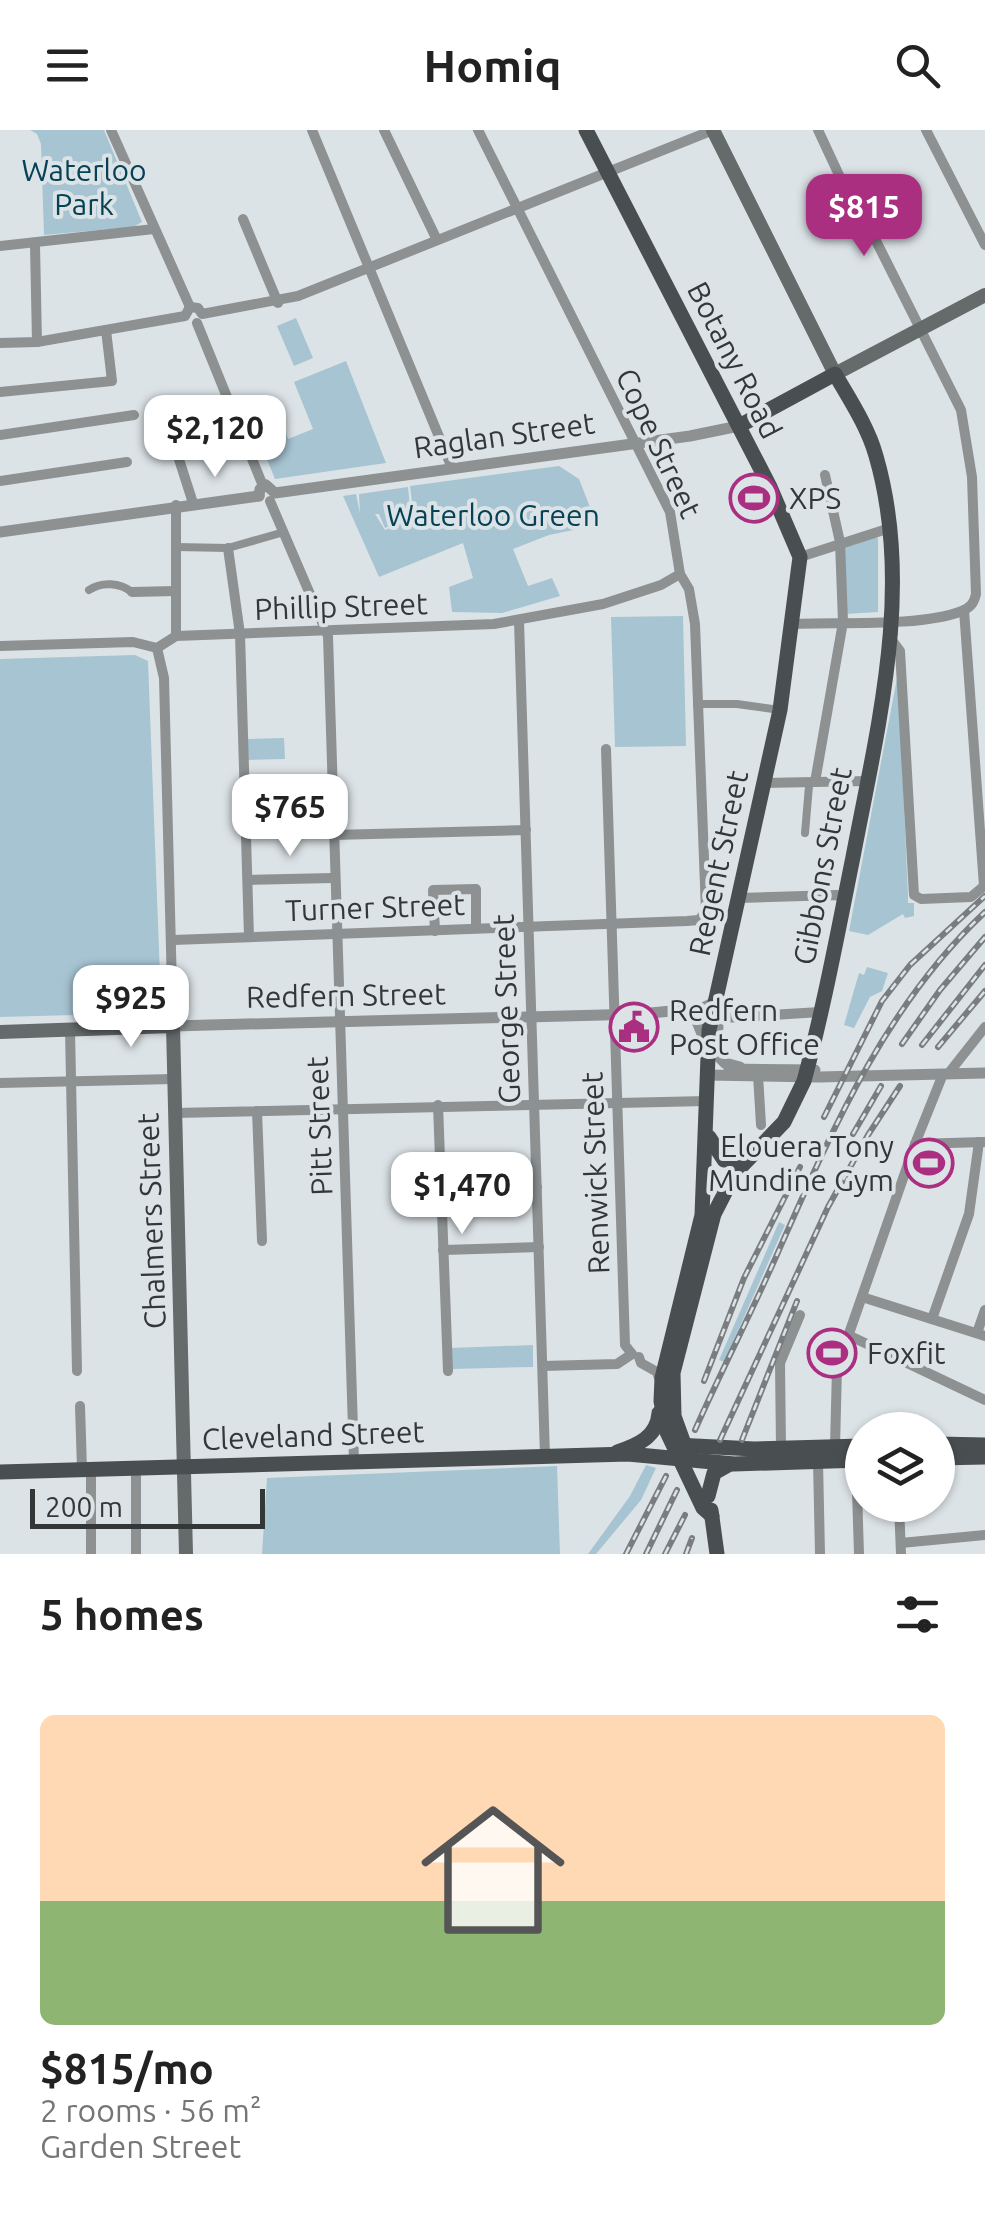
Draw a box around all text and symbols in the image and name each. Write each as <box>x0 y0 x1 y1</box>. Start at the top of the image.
icon: menu <box>40 38 95 93</box>
icon: search <box>890 38 945 93</box>
text: Homiq <box>424 40 561 91</box>
park label: Waterloo Park <box>21 153 147 221</box>
pin: $815 <box>805 174 923 259</box>
text: $815 <box>828 188 900 224</box>
street label: Botany Road <box>681 276 789 444</box>
street label: Cope Street <box>610 363 708 523</box>
pin: $2,120 <box>134 395 296 480</box>
street label: Raglan Street <box>411 405 597 465</box>
text: $2,120 <box>166 409 264 445</box>
sports icon: XPS <box>728 472 780 524</box>
place label: XPS <box>789 481 841 515</box>
park label: Waterloo Green <box>386 498 600 532</box>
street label: Phillip Street <box>254 586 429 626</box>
street label: Gibbons Street <box>786 764 858 968</box>
street label: Regent Street <box>682 767 754 959</box>
pin: $765 <box>231 774 349 859</box>
text: $765 <box>254 788 326 824</box>
street label: Turner Street <box>284 887 466 927</box>
street label: George Street <box>486 913 526 1104</box>
pin: $925 <box>72 965 190 1050</box>
street label: Redfern Street <box>246 976 446 1014</box>
text: $925 <box>95 979 167 1015</box>
place label: Redfern Post Office <box>669 993 820 1061</box>
public building icon: Redfern Post Office <box>608 1001 660 1053</box>
street label: Pitt Street <box>300 1056 338 1196</box>
street label: Renwick Street <box>574 1071 616 1275</box>
street label: Chalmers Street <box>130 1112 172 1330</box>
place label: Elouera Tony Mundine Gym <box>708 1129 894 1197</box>
sports icon: Elouera Tony Mundine Gym <box>903 1137 955 1189</box>
pin: $1,470 <box>381 1152 543 1237</box>
text: $1,470 <box>413 1166 511 1202</box>
sports icon: Foxfit <box>806 1327 858 1379</box>
place label: Foxfit <box>867 1336 946 1370</box>
map controls <box>845 1412 955 1522</box>
button: layers <box>845 1412 955 1522</box>
street label: Cleveland Street <box>201 1414 425 1456</box>
scale bar <box>30 1484 265 1528</box>
text: 200 m <box>45 1491 123 1522</box>
icon: filters <box>890 1587 945 1642</box>
text: 5 homes <box>40 1591 204 1638</box>
icon: home <box>403 1780 583 1960</box>
text: $815/mo <box>40 2045 214 2092</box>
text: 2 rooms · 56 m² <box>40 2092 261 2128</box>
text: Garden Street <box>40 2128 241 2164</box>

